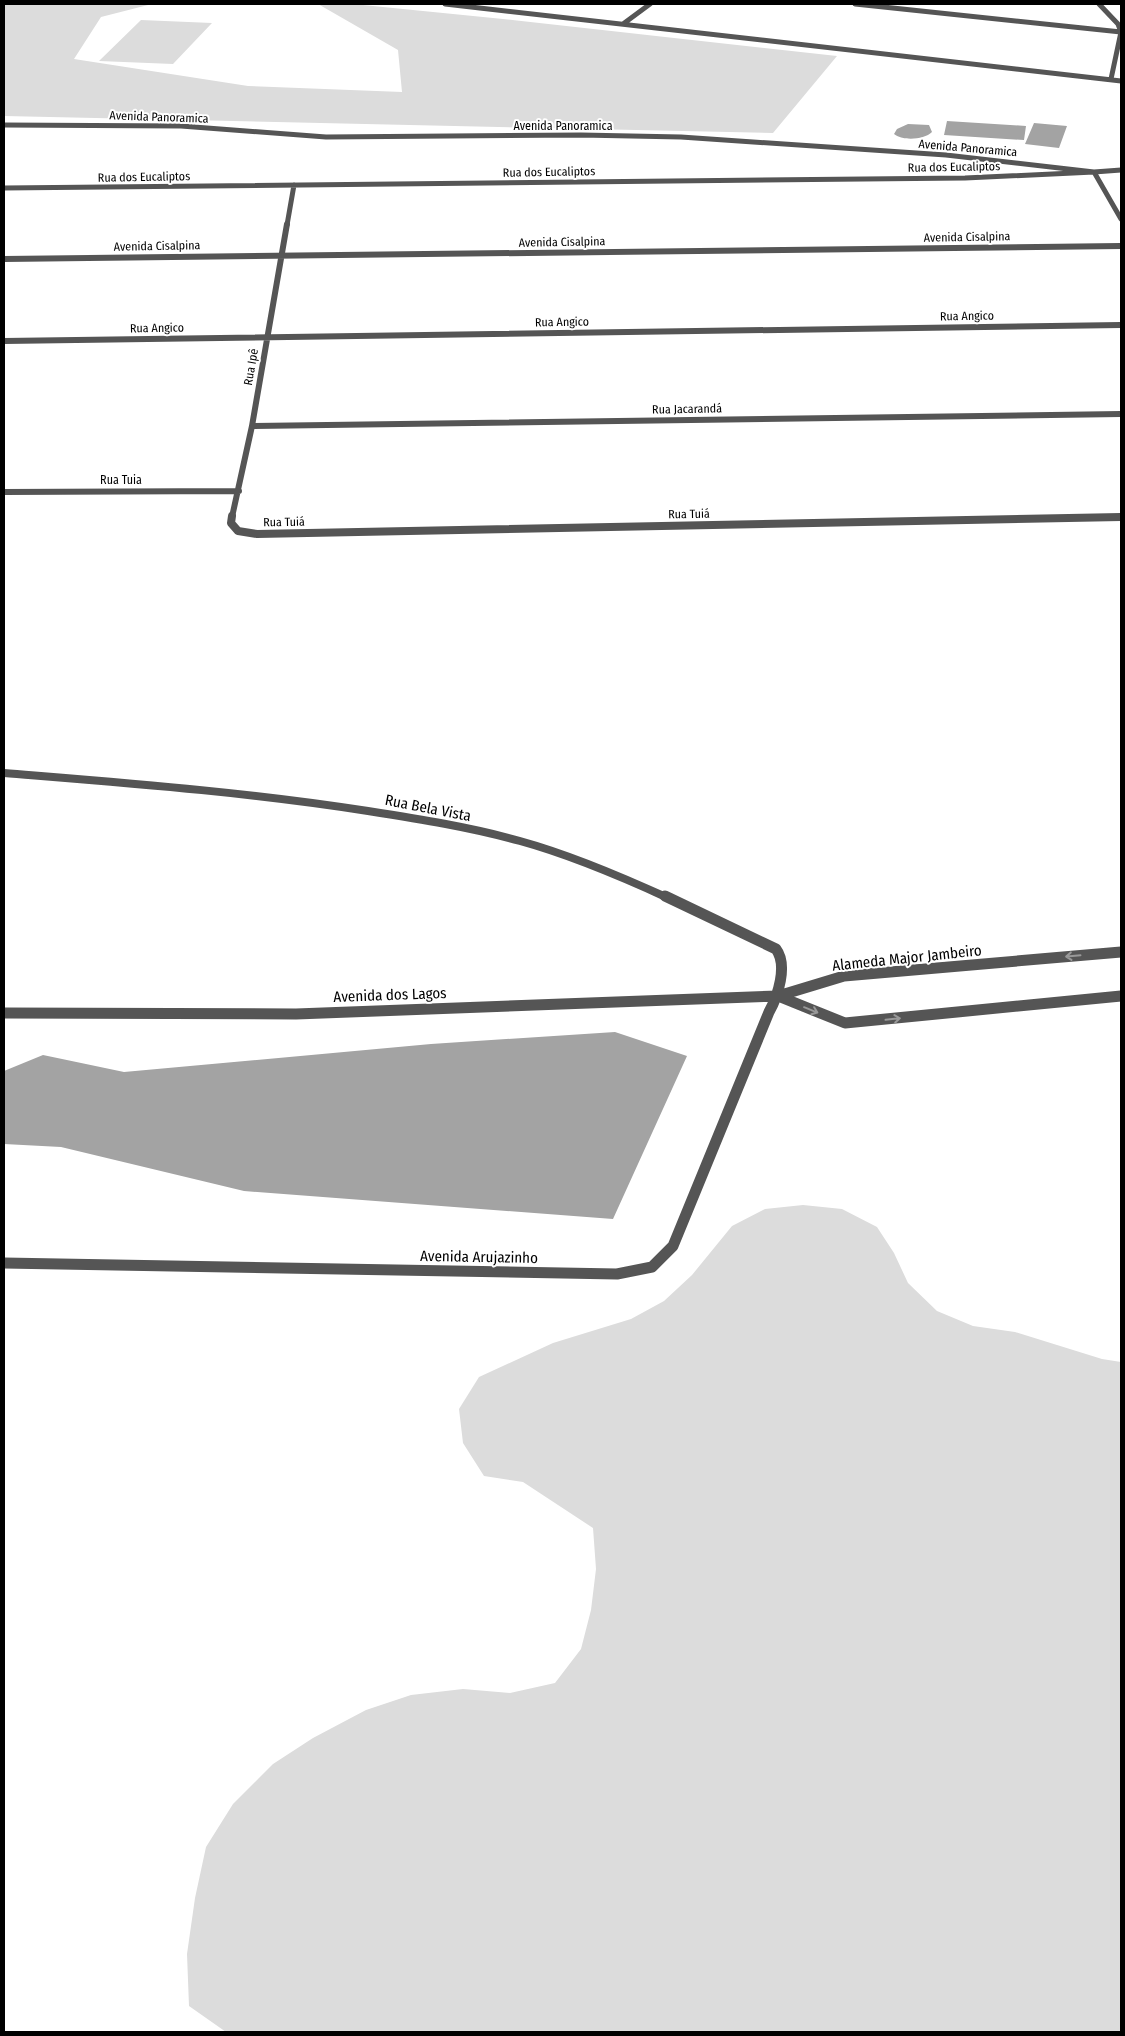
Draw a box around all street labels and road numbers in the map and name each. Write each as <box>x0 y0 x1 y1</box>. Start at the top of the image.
street label: Avenida Panoramica <box>109 108 209 126</box>
street label: Avenida Panoramica <box>513 119 613 133</box>
street label: Avenida Panoramica <box>918 137 1018 159</box>
street label: Rua dos Eucaliptos <box>908 159 1000 175</box>
street label: Rua dos Eucaliptos <box>503 164 595 180</box>
street label: Rua dos Eucaliptos <box>98 169 190 185</box>
street label: Avenida Cisalpina <box>924 229 1011 245</box>
street label: Avenida Cisalpina <box>519 234 606 250</box>
street label: Avenida Cisalpina <box>114 238 201 254</box>
street label: Rua Angico <box>940 309 994 323</box>
street label: Rua Angico <box>535 315 589 329</box>
street label: Rua Angico <box>130 321 184 335</box>
street label: Rua Ipê <box>241 348 261 386</box>
street label: Rua Jacarandá <box>652 401 722 417</box>
street label: Rua Tuia <box>100 473 142 487</box>
street label: Rua Tuiá <box>668 507 710 521</box>
street label: Rua Tuiá <box>263 515 305 529</box>
street label: Rua Bela Vista <box>383 791 473 825</box>
street label: Alameda Major Jambeiro <box>831 941 983 975</box>
street label: Avenida dos Lagos <box>333 984 447 1006</box>
street label: Avenida Arujazinho <box>420 1247 538 1267</box>

